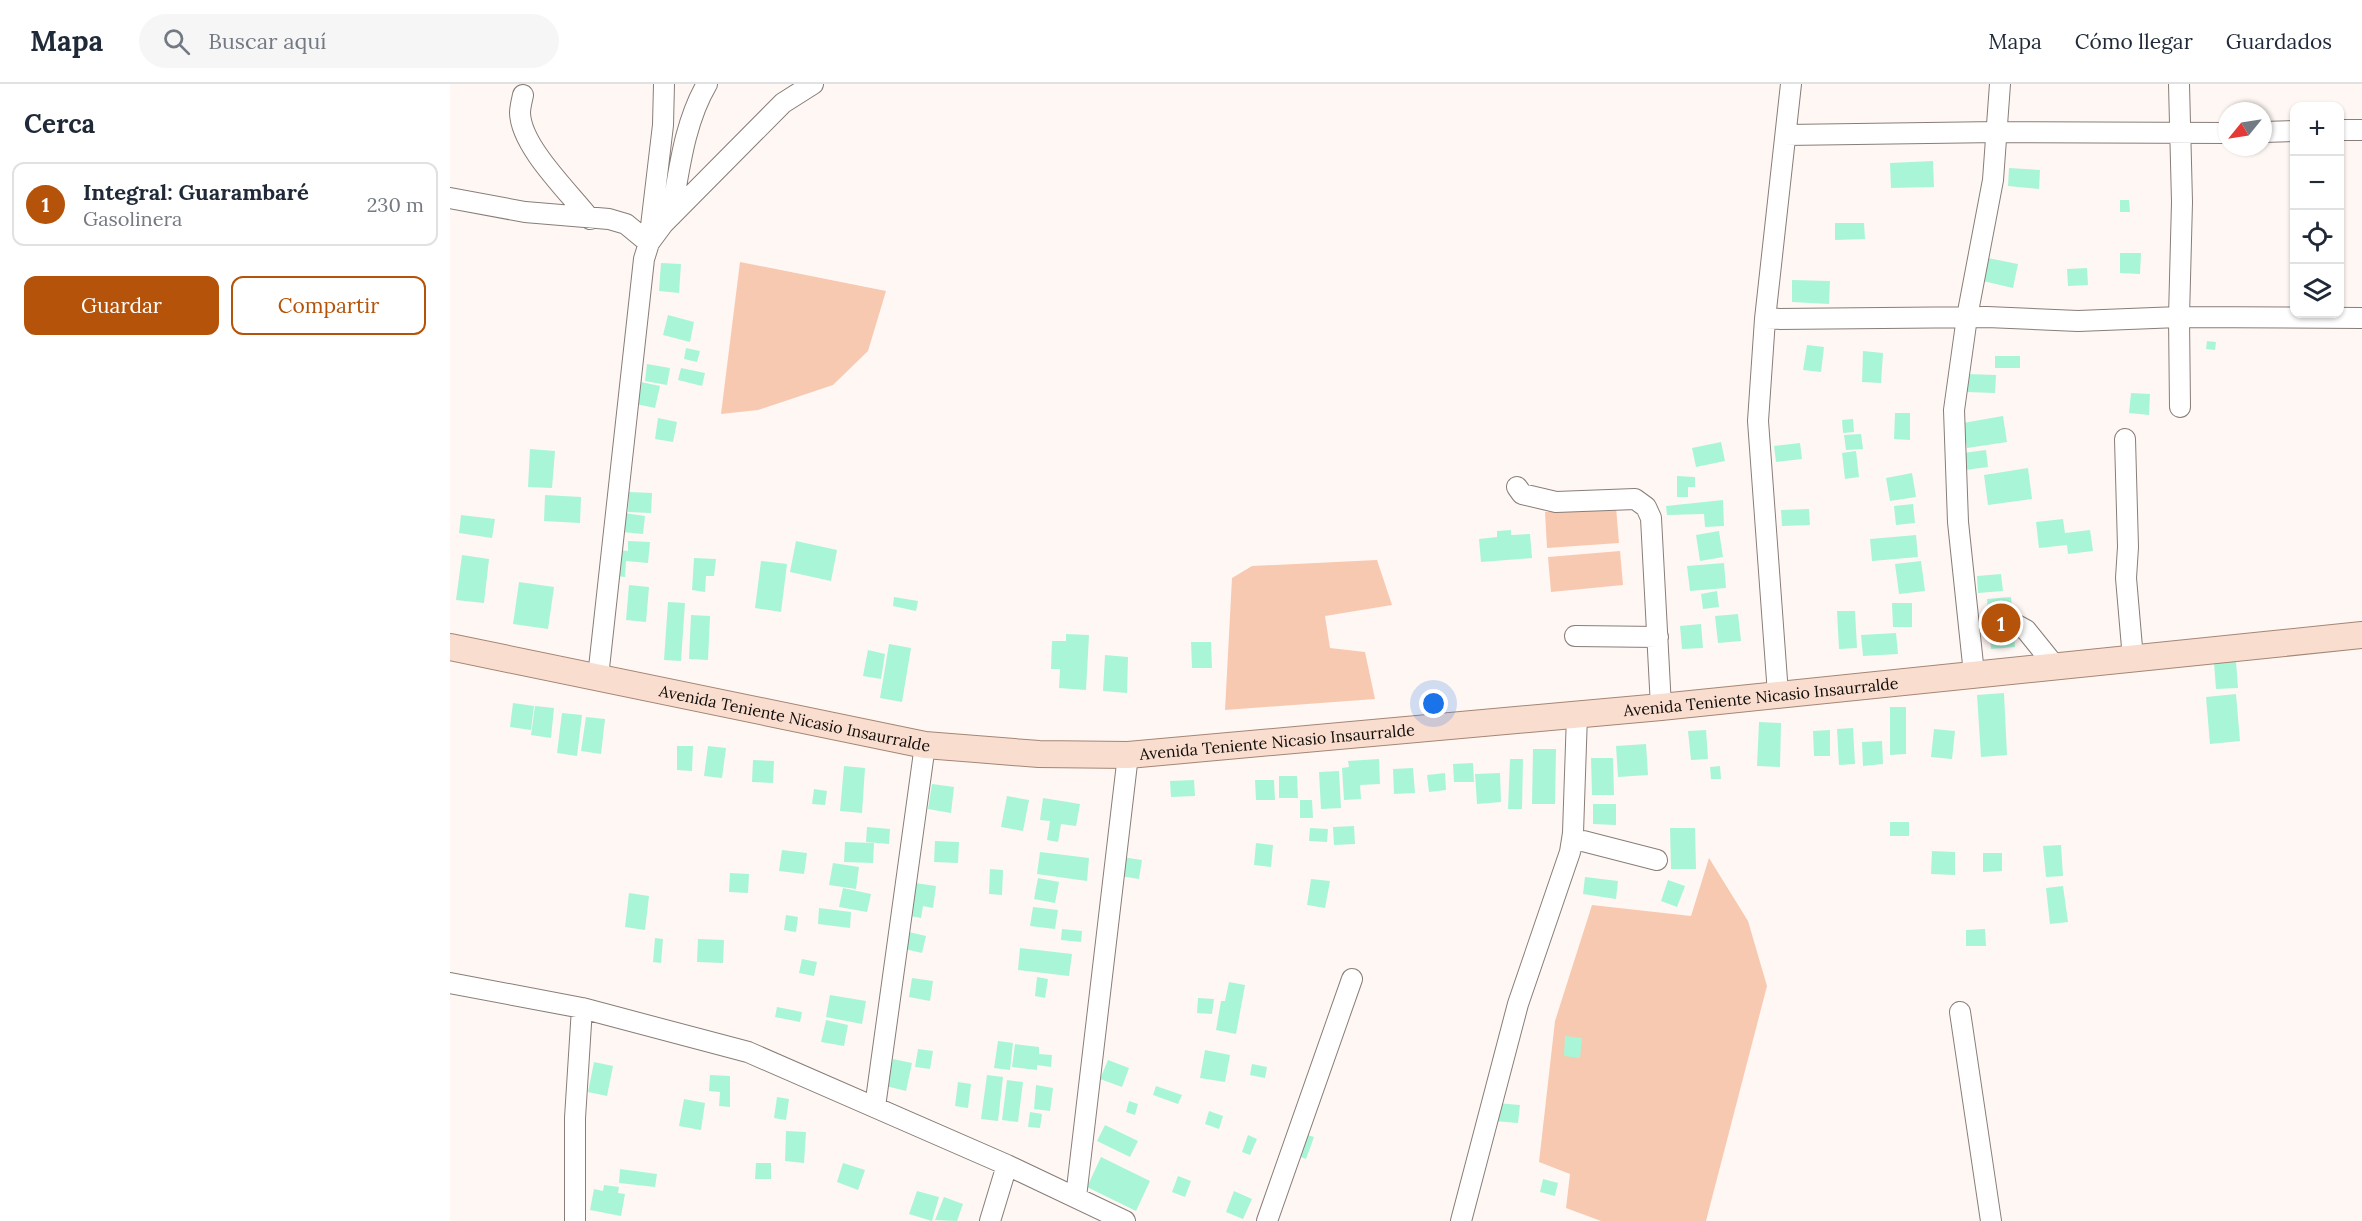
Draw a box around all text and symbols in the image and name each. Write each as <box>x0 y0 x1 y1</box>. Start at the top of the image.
search box <box>139 14 559 68</box>
text: Mapa <box>30 23 103 59</box>
icon: search <box>160 25 193 58</box>
text: Buscar aquí <box>208 27 327 55</box>
text: Mapa <box>1988 28 2042 55</box>
text: Cómo llegar <box>2075 28 2193 55</box>
text: Guardados <box>2226 28 2332 55</box>
north arrow <box>2218 102 2272 156</box>
map controls <box>2290 102 2344 318</box>
button: + <box>2290 102 2344 156</box>
text: Cerca <box>24 107 95 140</box>
button: − <box>2290 156 2344 210</box>
text: Integral: Guarambaré <box>83 178 309 206</box>
text: 1 <box>41 192 50 217</box>
text: 230 m <box>367 192 424 217</box>
text: Gasolinera <box>83 206 182 231</box>
button: locate <box>2290 210 2344 264</box>
button: layers <box>2290 264 2344 318</box>
button: Guardar <box>24 276 219 335</box>
button: Compartir <box>231 276 426 335</box>
pin: 1 <box>1982 600 2020 646</box>
street label: Avenida Teniente Nicasio Insaurralde <box>1622 673 1900 720</box>
street label: Avenida Teniente Nicasio Insaurralde <box>657 680 931 755</box>
your location <box>1419 689 1448 718</box>
street label: Avenida Teniente Nicasio Insaurralde <box>1138 719 1416 764</box>

